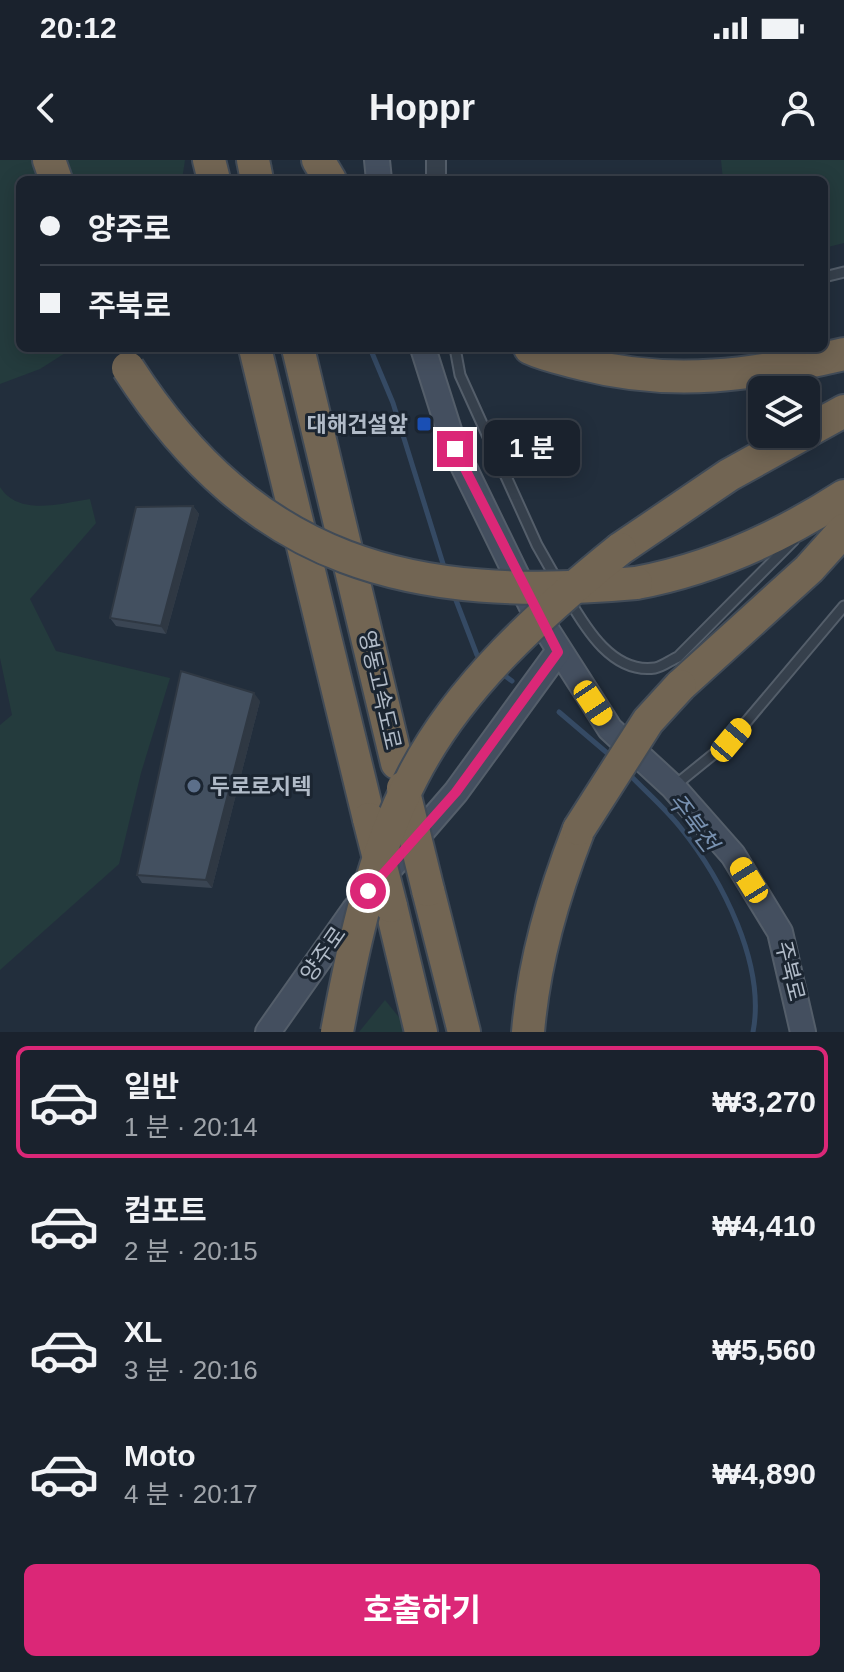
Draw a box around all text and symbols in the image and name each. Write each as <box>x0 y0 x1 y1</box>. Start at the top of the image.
text: 20:12 <box>40 11 117 44</box>
icon: back <box>24 86 68 130</box>
icon: person <box>776 86 820 130</box>
text: Hoppr <box>369 87 475 128</box>
text: 양주로 <box>88 212 171 245</box>
text: 주북로 <box>88 289 171 322</box>
map controls <box>748 376 820 448</box>
button: layers <box>748 376 820 448</box>
place label: 대해건설앞 <box>307 412 408 437</box>
marker: 대해건설앞 <box>415 415 433 433</box>
callout: 1 분 <box>483 421 579 477</box>
route end <box>437 431 473 467</box>
text: 1 분 <box>509 433 555 463</box>
street label: 영동고속도로 <box>354 628 406 752</box>
car <box>570 676 616 730</box>
car <box>706 714 756 766</box>
place label: 두로로지텍 <box>210 774 311 799</box>
marker: 두로로지텍 <box>185 777 203 795</box>
water label: 주북천 <box>662 787 725 859</box>
car <box>726 853 772 907</box>
route start <box>350 873 386 909</box>
street label: 양주로 <box>295 922 351 986</box>
street label: 주북로 <box>771 939 809 1003</box>
icon: car <box>28 1066 100 1138</box>
text: 일반 <box>124 1070 179 1103</box>
text: ₩3,270 <box>713 1085 816 1118</box>
text: 1 분 · 20:14 <box>124 1112 258 1142</box>
icon: car <box>28 1190 100 1262</box>
text: 컴포트 <box>124 1194 207 1227</box>
text: ₩4,410 <box>713 1209 816 1242</box>
text: 2 분 · 20:15 <box>124 1236 258 1266</box>
icon: car <box>28 1314 100 1386</box>
text: XL <box>124 1315 162 1348</box>
text: ₩5,560 <box>713 1333 816 1366</box>
text: 3 분 · 20:16 <box>124 1355 258 1385</box>
icon: car <box>28 1438 100 1510</box>
text: Moto <box>124 1439 196 1472</box>
text: ₩4,890 <box>713 1457 816 1490</box>
text: 4 분 · 20:17 <box>124 1479 258 1509</box>
button: 호출하기 <box>24 1564 820 1656</box>

